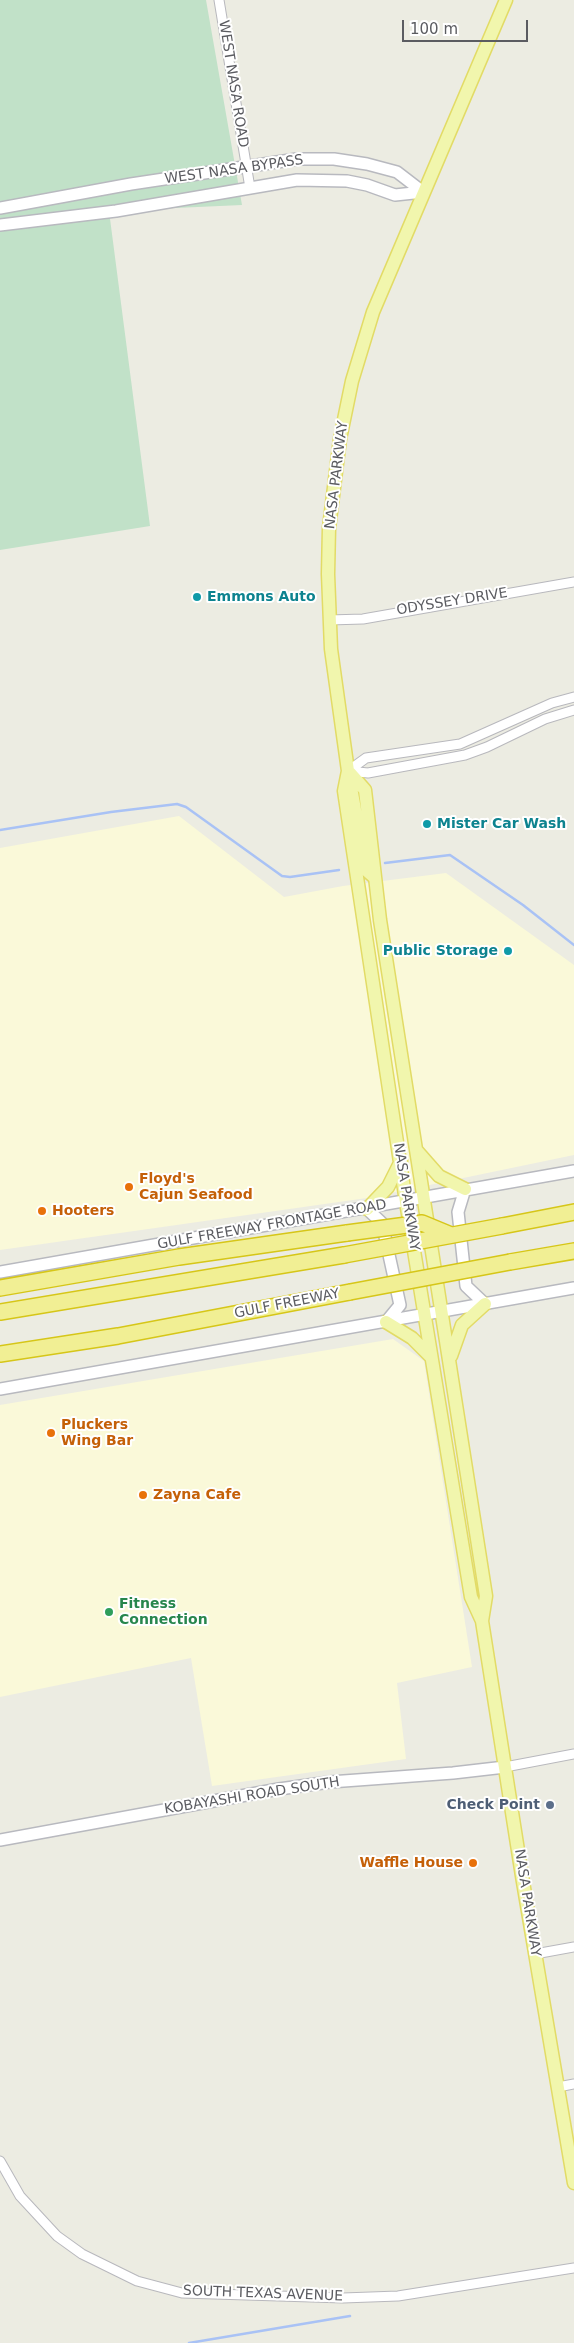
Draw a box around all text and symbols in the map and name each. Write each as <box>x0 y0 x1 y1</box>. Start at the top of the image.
scale bar <box>404 10 530 42</box>
street label: WEST NASA ROAD <box>215 19 251 149</box>
text: 100 m <box>410 20 458 38</box>
street label: WEST NASA BYPASS <box>163 152 305 188</box>
street label: NASA PARKWAY <box>322 420 352 530</box>
street label: ODYSSEY DRIVE <box>395 585 509 619</box>
place label: Emmons Auto <box>207 589 316 605</box>
marker: Emmons Auto <box>191 591 203 603</box>
place label: Mister Car Wash <box>437 816 566 832</box>
marker: Mister Car Wash <box>421 818 433 830</box>
place label: Public Storage <box>383 943 498 959</box>
marker: Public Storage <box>502 945 514 957</box>
street label: NASA PARKWAY <box>389 1142 423 1252</box>
place label: Floyd's Cajun Seafood <box>139 1171 253 1204</box>
marker: Floyd's Cajun Seafood <box>123 1181 135 1193</box>
street label: GULF FREEWAY FRONTAGE ROAD <box>156 1197 388 1253</box>
place label: Hooters <box>52 1203 114 1219</box>
marker: Hooters <box>36 1205 48 1217</box>
street label: GULF FREEWAY <box>233 1286 341 1322</box>
place label: Pluckers Wing Bar <box>61 1417 133 1450</box>
marker: Pluckers Wing Bar <box>45 1427 57 1439</box>
place label: Zayna Cafe <box>153 1487 241 1503</box>
marker: Zayna Cafe <box>137 1489 149 1501</box>
place label: Fitness Connection <box>119 1596 208 1628</box>
marker: Fitness Connection <box>103 1606 115 1618</box>
street label: KOBAYASHI ROAD SOUTH <box>163 1774 341 1818</box>
place label: Check Point <box>446 1797 540 1813</box>
marker: Check Point <box>544 1799 556 1811</box>
street label: NASA PARKWAY <box>510 1848 544 1958</box>
place label: Waffle House <box>359 1855 463 1871</box>
marker: Waffle House <box>467 1857 479 1869</box>
street label: SOUTH TEXAS AVENUE <box>183 2283 343 2305</box>

